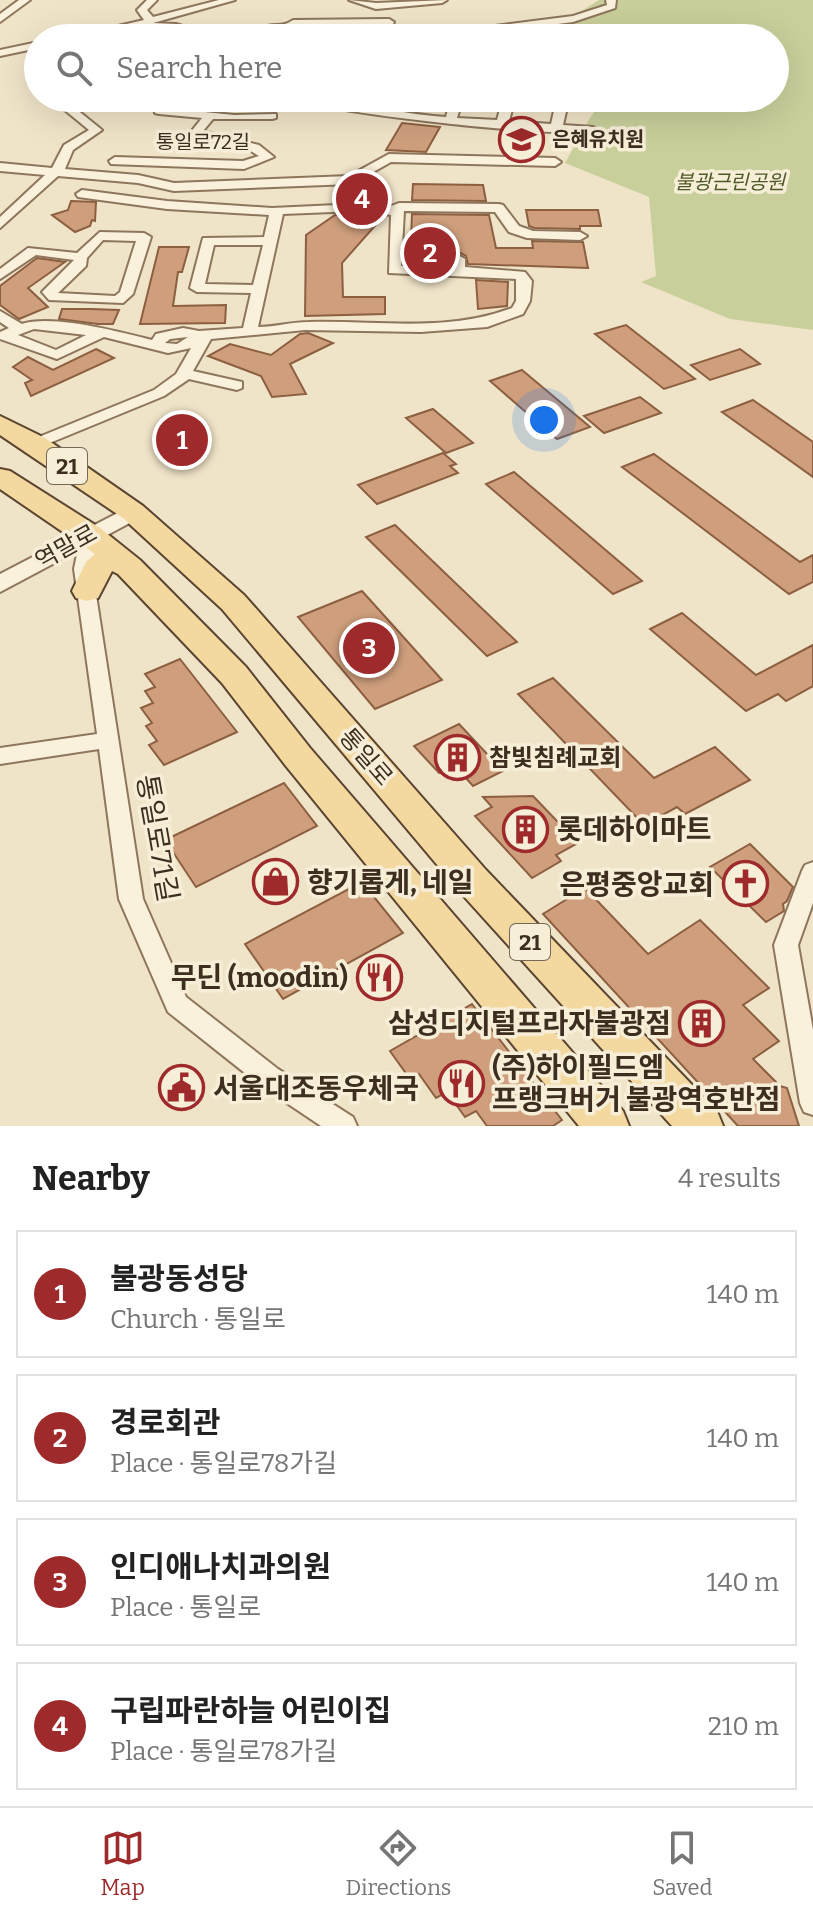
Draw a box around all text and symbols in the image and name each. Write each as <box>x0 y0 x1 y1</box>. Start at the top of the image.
search box <box>24 24 789 112</box>
icon: search <box>52 46 96 90</box>
text: Search here <box>116 50 283 86</box>
school or university icon: 은혜유치원 <box>497 115 545 163</box>
place label: 은혜유치원 <box>552 127 644 151</box>
street label: 통일로72길 <box>156 130 250 154</box>
pin: 4 <box>336 169 388 229</box>
park label: 불광근린공원 <box>675 170 787 194</box>
pin: 2 <box>404 223 456 283</box>
your location <box>524 400 564 440</box>
pin: 1 <box>156 410 208 470</box>
road number: 21 <box>47 448 87 484</box>
street label: 역말로 <box>30 519 102 575</box>
pin: 3 <box>343 618 395 678</box>
street label: 통일로 <box>334 723 398 791</box>
building icon: 참빛침례교회 <box>434 734 482 782</box>
place label: 참빛침례교회 <box>489 744 621 772</box>
street label: 통일로71길 <box>130 772 185 904</box>
building icon: 롯데하이마트 <box>502 805 550 853</box>
place label: 롯데하이마트 <box>557 813 712 846</box>
shop icon: 향기롭게, 네일 <box>252 858 300 906</box>
church icon: 은평중앙교회 <box>721 860 769 908</box>
place label: 향기롭게, 네일 <box>307 866 473 899</box>
place label: 은평중앙교회 <box>559 868 714 901</box>
road number: 21 <box>510 924 550 960</box>
restaurant icon: 무딘 (moodin) <box>355 953 403 1001</box>
place label: 무딘 (moodin) <box>171 961 348 994</box>
building icon: 삼성디지털프라자불광점 <box>678 999 726 1047</box>
place label: 삼성디지털프라자불광점 <box>388 1007 671 1040</box>
place label: (주)하이필드엠 프랭크버거 불광역호반점 <box>492 1051 780 1116</box>
restaurant icon: (주)하이필드엠 프랭크버거 불광역호반점 <box>437 1059 485 1107</box>
public building icon: 서울대조동우체국 <box>158 1064 206 1112</box>
place label: 서울대조동우체국 <box>213 1072 419 1105</box>
text: Nearby <box>32 1158 150 1199</box>
text: 4 results <box>678 1163 781 1194</box>
text: 불광동성당 <box>110 1261 248 1297</box>
text: 1 <box>54 1279 66 1310</box>
text: 140 m <box>707 1279 779 1310</box>
text: Church · 통일로 <box>110 1304 286 1335</box>
text: 경로회관 <box>110 1405 220 1441</box>
text: 2 <box>53 1423 67 1454</box>
text: 140 m <box>707 1423 779 1454</box>
text: Place · 통일로78가길 <box>110 1448 337 1479</box>
text: 인디애나치과의원 <box>110 1549 331 1585</box>
text: 3 <box>53 1567 67 1598</box>
text: 140 m <box>707 1567 779 1598</box>
text: Place · 통일로 <box>110 1592 261 1623</box>
text: 구립파란하늘 어린이집 <box>110 1693 391 1729</box>
text: 4 <box>52 1711 68 1742</box>
text: 210 m <box>708 1711 779 1742</box>
text: Place · 통일로78가길 <box>110 1736 337 1767</box>
tab: Map <box>100 1826 145 1901</box>
tab: Directions <box>346 1826 451 1901</box>
tab: Saved <box>652 1826 713 1901</box>

